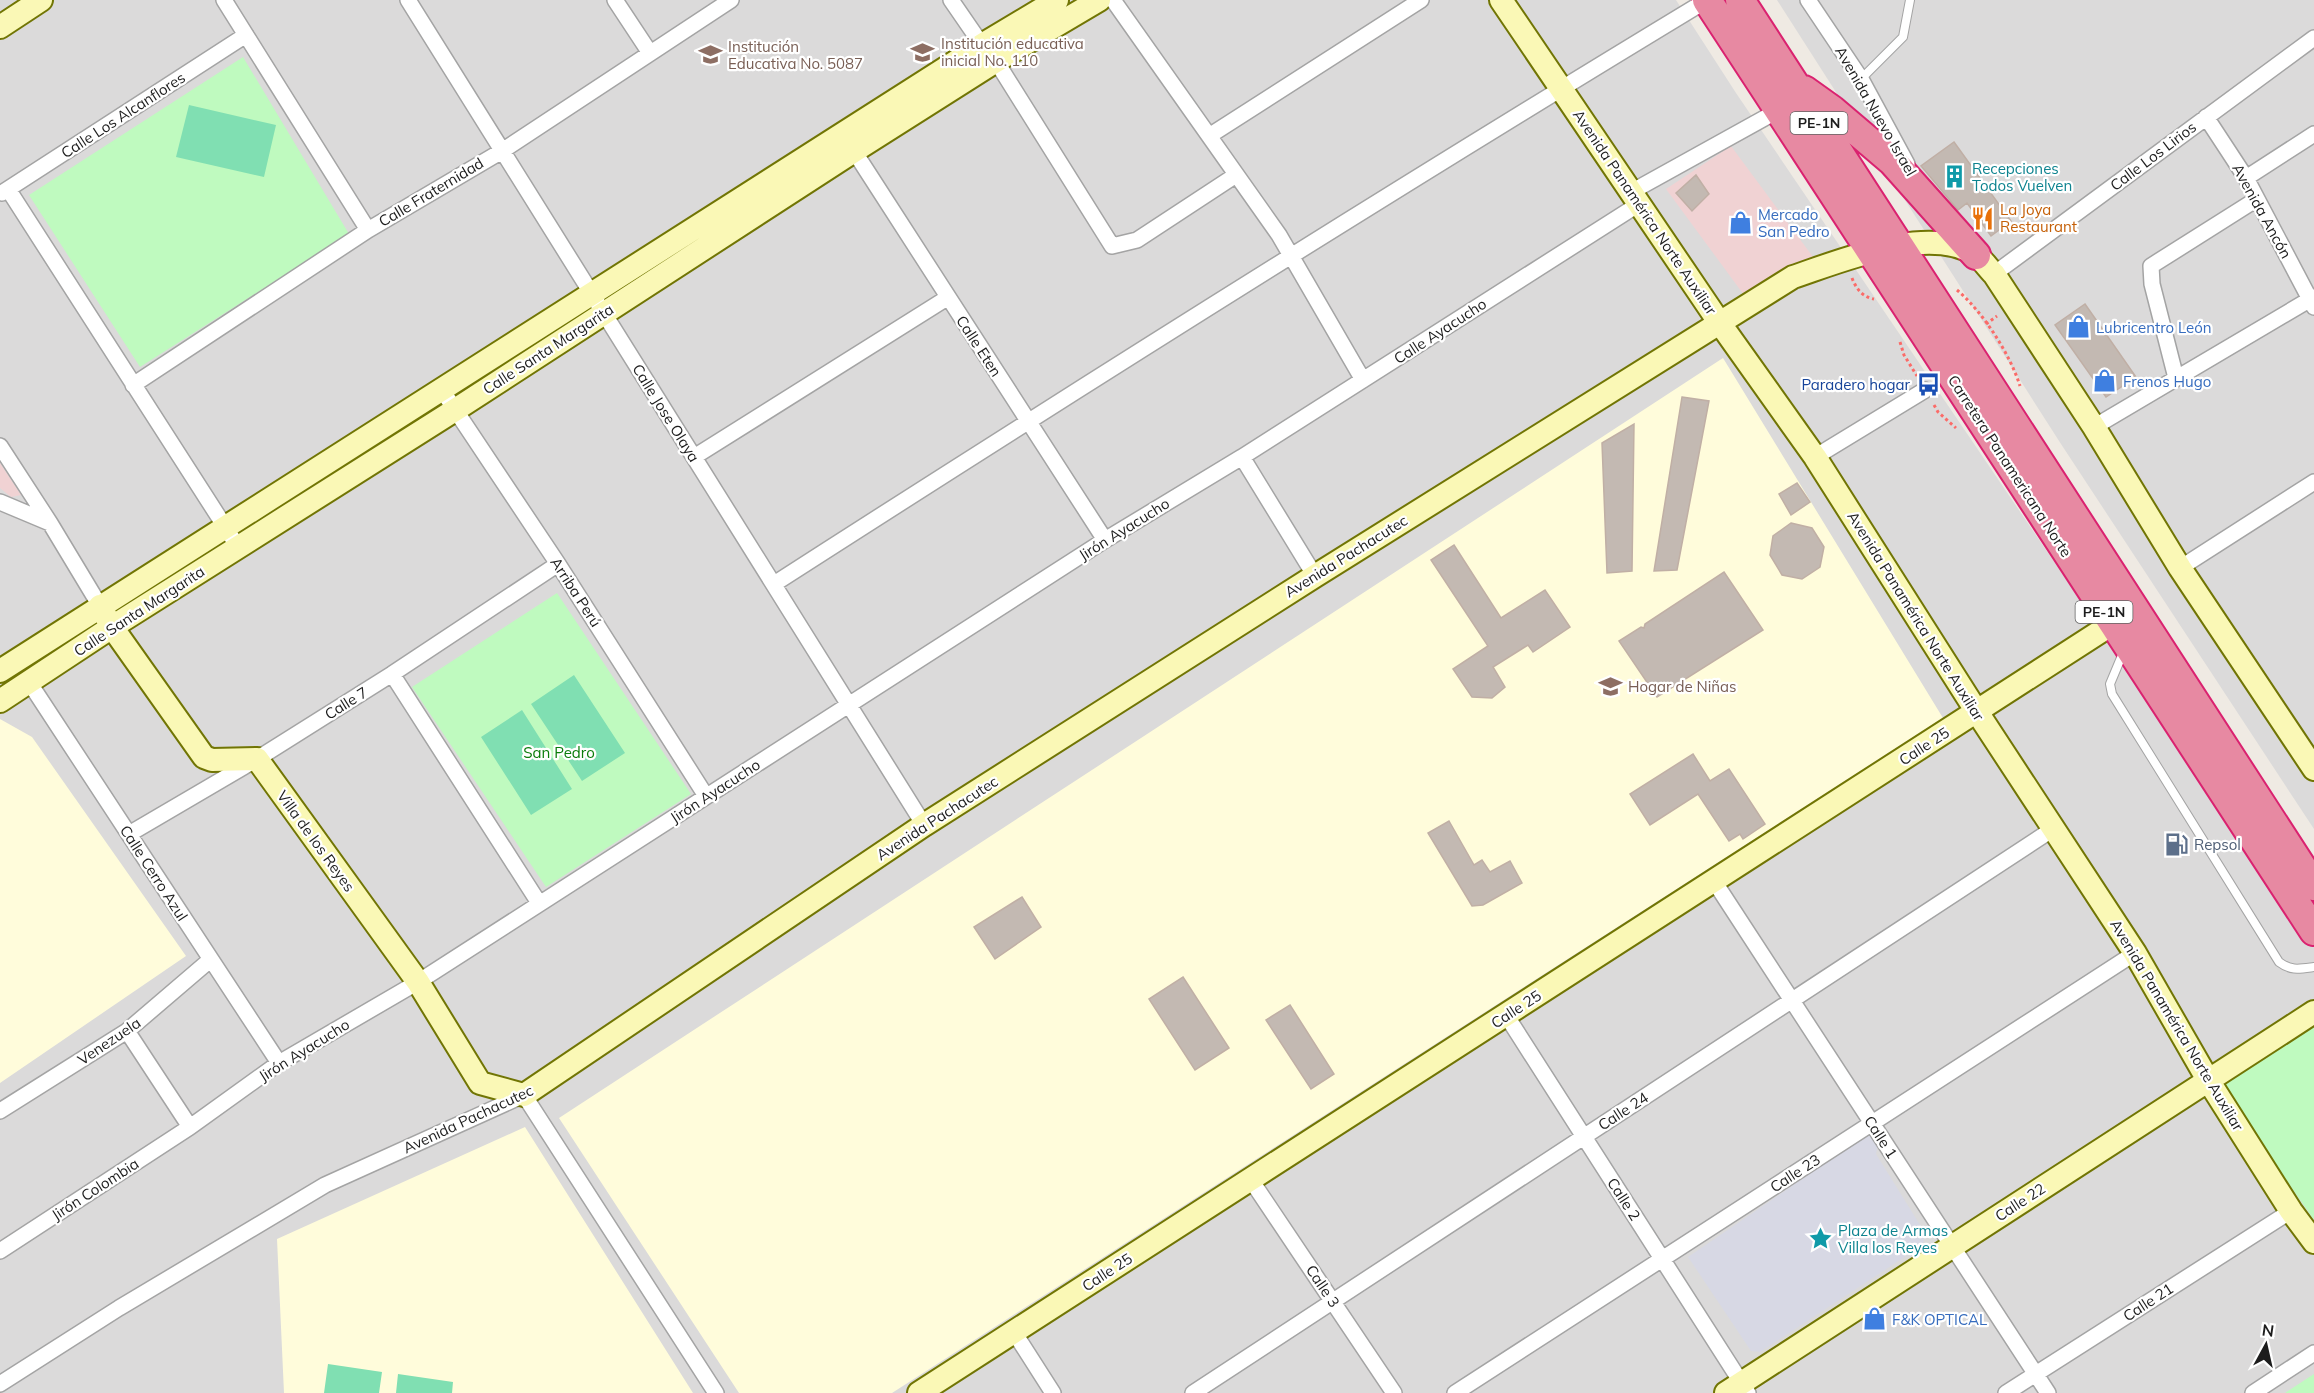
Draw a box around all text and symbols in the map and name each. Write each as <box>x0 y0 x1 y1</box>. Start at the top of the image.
place label: Institución educativa inicial No. 110 <box>941 34 1084 70</box>
place label: Institución Educativa No. 5087 <box>728 37 863 73</box>
school or university icon: Institución educativa inicial No. 110 <box>910 39 936 65</box>
school or university icon: Institución Educativa No. 5087 <box>697 42 723 68</box>
street label: Avenida Nuevo Israel <box>1831 43 1921 179</box>
street label: Calle Los Alcanflores <box>57 68 189 162</box>
street label: Avenida Panamérica Norte Auxiliar <box>1569 106 1721 319</box>
road number: PE-1N <box>1790 112 1848 134</box>
street label: Calle Los Lirios <box>2106 117 2200 195</box>
street label: Calle Fraternidad <box>375 153 487 231</box>
place label: Recepciones Todos Vuelven <box>1972 159 2072 195</box>
street label: Avenida Ancón <box>2228 160 2296 262</box>
building icon: Recepciones Todos Vuelven <box>1941 164 1967 190</box>
place label: La Joya Restaurant <box>2000 200 2077 236</box>
place label: Mercado San Pedro <box>1758 205 1830 241</box>
restaurant icon: La Joya Restaurant <box>1969 205 1995 231</box>
shop icon: Mercado San Pedro <box>1727 210 1753 236</box>
street label: Calle Ayacucho <box>1390 294 1490 368</box>
street label: Calle Santa Margarita <box>479 300 617 398</box>
street label: Calle Eten <box>952 312 1006 380</box>
shop icon: Lubricentro León <box>2065 314 2091 340</box>
place label: Lubricentro León <box>2096 318 2212 337</box>
street label: Calle Jose Olaya <box>628 360 704 466</box>
shop icon: Frenos Hugo <box>2092 368 2118 394</box>
bus stop icon: Paradero hogar <box>1915 371 1941 397</box>
street label: Carretera Panamericana Norte <box>1944 371 2076 561</box>
place label: Frenos Hugo <box>2123 372 2211 391</box>
place label: Paradero hogar <box>1801 375 1911 394</box>
street label: Jirón Ayacucho <box>1075 494 1173 564</box>
street label: Avenida Panamérica Norte Auxiliar <box>1843 508 1989 725</box>
street label: Avenida Pachacutec <box>1281 510 1411 602</box>
street label: Arriba Perú <box>546 554 606 630</box>
street label: Calle Santa Margarita <box>70 562 208 660</box>
road number: PE-1N <box>2076 601 2132 623</box>
school or university icon: Hogar de Niñas <box>1597 673 1623 699</box>
place label: Hogar de Niñas <box>1628 677 1737 696</box>
street label: Calle 7 <box>321 682 371 724</box>
street label: Calle 25 <box>1895 723 1953 769</box>
park label: San Pedro <box>523 743 595 762</box>
street label: Jirón Ayacucho <box>666 755 764 827</box>
street label: Avenida Pachacutec <box>873 772 1001 864</box>
street label: Villa de los Reyes <box>273 787 359 895</box>
street label: Calle Cerro Azul <box>116 822 192 924</box>
fuel station icon: Repsol <box>2163 831 2189 857</box>
place label: Repsol <box>2194 835 2241 854</box>
street label: Avenida Panamérica Norte Auxiliar <box>2106 916 2248 1135</box>
street label: Calle 25 <box>1487 986 1545 1032</box>
street label: Venezuela <box>74 1013 144 1069</box>
street label: Jirón Ayacucho <box>255 1015 353 1085</box>
street label: Avenida Pachacutec <box>400 1081 536 1157</box>
street label: Calle 24 <box>1594 1088 1652 1134</box>
street label: Calle 1 <box>1860 1112 1902 1162</box>
street label: Calle 23 <box>1766 1150 1824 1196</box>
street label: Jirón Colombia <box>48 1154 142 1224</box>
street label: Calle 2 <box>1603 1174 1645 1224</box>
street label: Calle 22 <box>1991 1179 2049 1225</box>
place label: Plaza de Armas Villa los Reyes <box>1838 1221 1948 1257</box>
place icon: Plaza de Armas Villa los Reyes <box>1807 1226 1833 1252</box>
street label: Calle 25 <box>1078 1249 1136 1295</box>
street label: Calle 3 <box>1302 1261 1344 1311</box>
street label: Calle 21 <box>2119 1279 2177 1325</box>
shop icon: F&K OPTICAL <box>1861 1306 1887 1332</box>
place label: F&K OPTICAL <box>1892 1310 1987 1329</box>
north arrow <box>2236 1315 2296 1375</box>
text: N <box>2261 1319 2275 1341</box>

